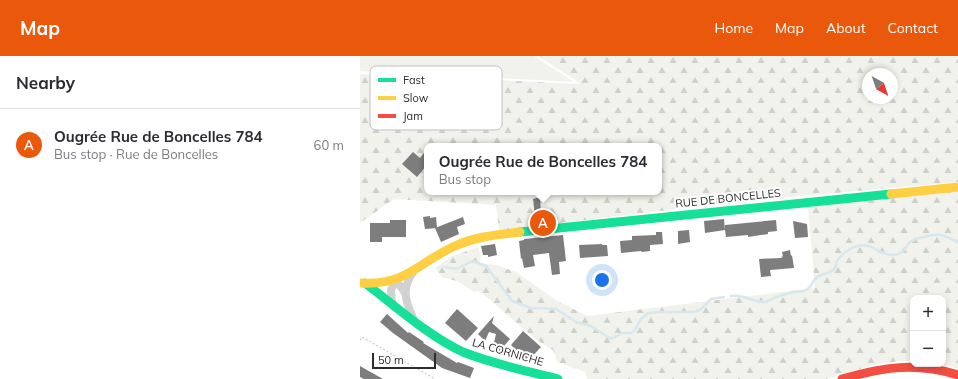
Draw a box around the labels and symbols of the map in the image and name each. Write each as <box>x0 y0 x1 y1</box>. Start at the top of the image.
legend <box>370 66 502 130</box>
north arrow <box>862 68 898 104</box>
text: Fast <box>403 73 425 87</box>
text: Slow <box>403 91 429 105</box>
text: Jam <box>403 109 423 123</box>
street label: RUE DE BONCELLES <box>675 185 782 210</box>
pin: A <box>530 208 556 238</box>
your location <box>592 270 612 290</box>
street label: LA CORNICHE <box>471 335 545 369</box>
scale bar <box>372 351 436 370</box>

